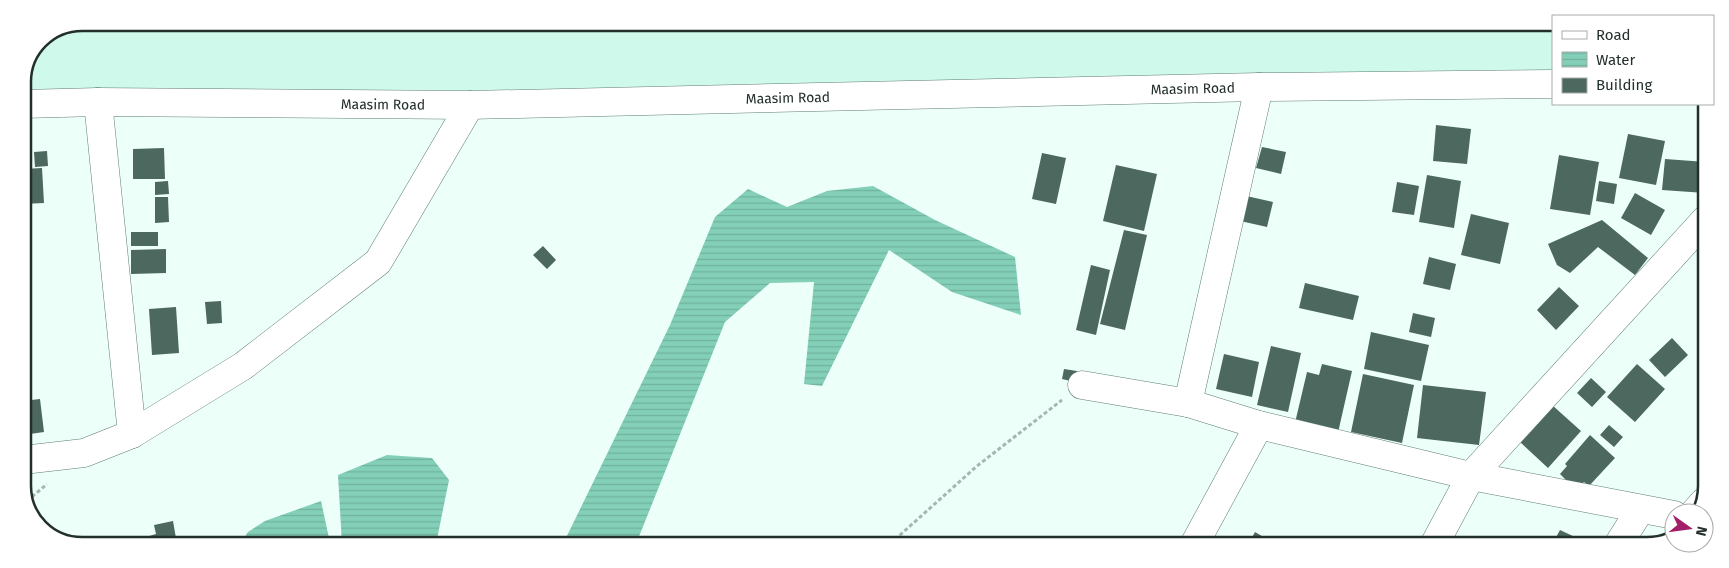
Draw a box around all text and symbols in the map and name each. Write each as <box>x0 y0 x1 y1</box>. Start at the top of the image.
legend <box>1552 15 1714 105</box>
text: Road <box>1596 26 1631 44</box>
text: Water <box>1596 51 1635 69</box>
text: Building <box>1596 76 1652 94</box>
street label: Maasim Road <box>1150 79 1235 98</box>
street label: Maasim Road <box>745 88 830 107</box>
street label: Maasim Road <box>341 95 425 113</box>
north arrow <box>1664 503 1714 553</box>
text: N <box>1692 524 1711 538</box>

